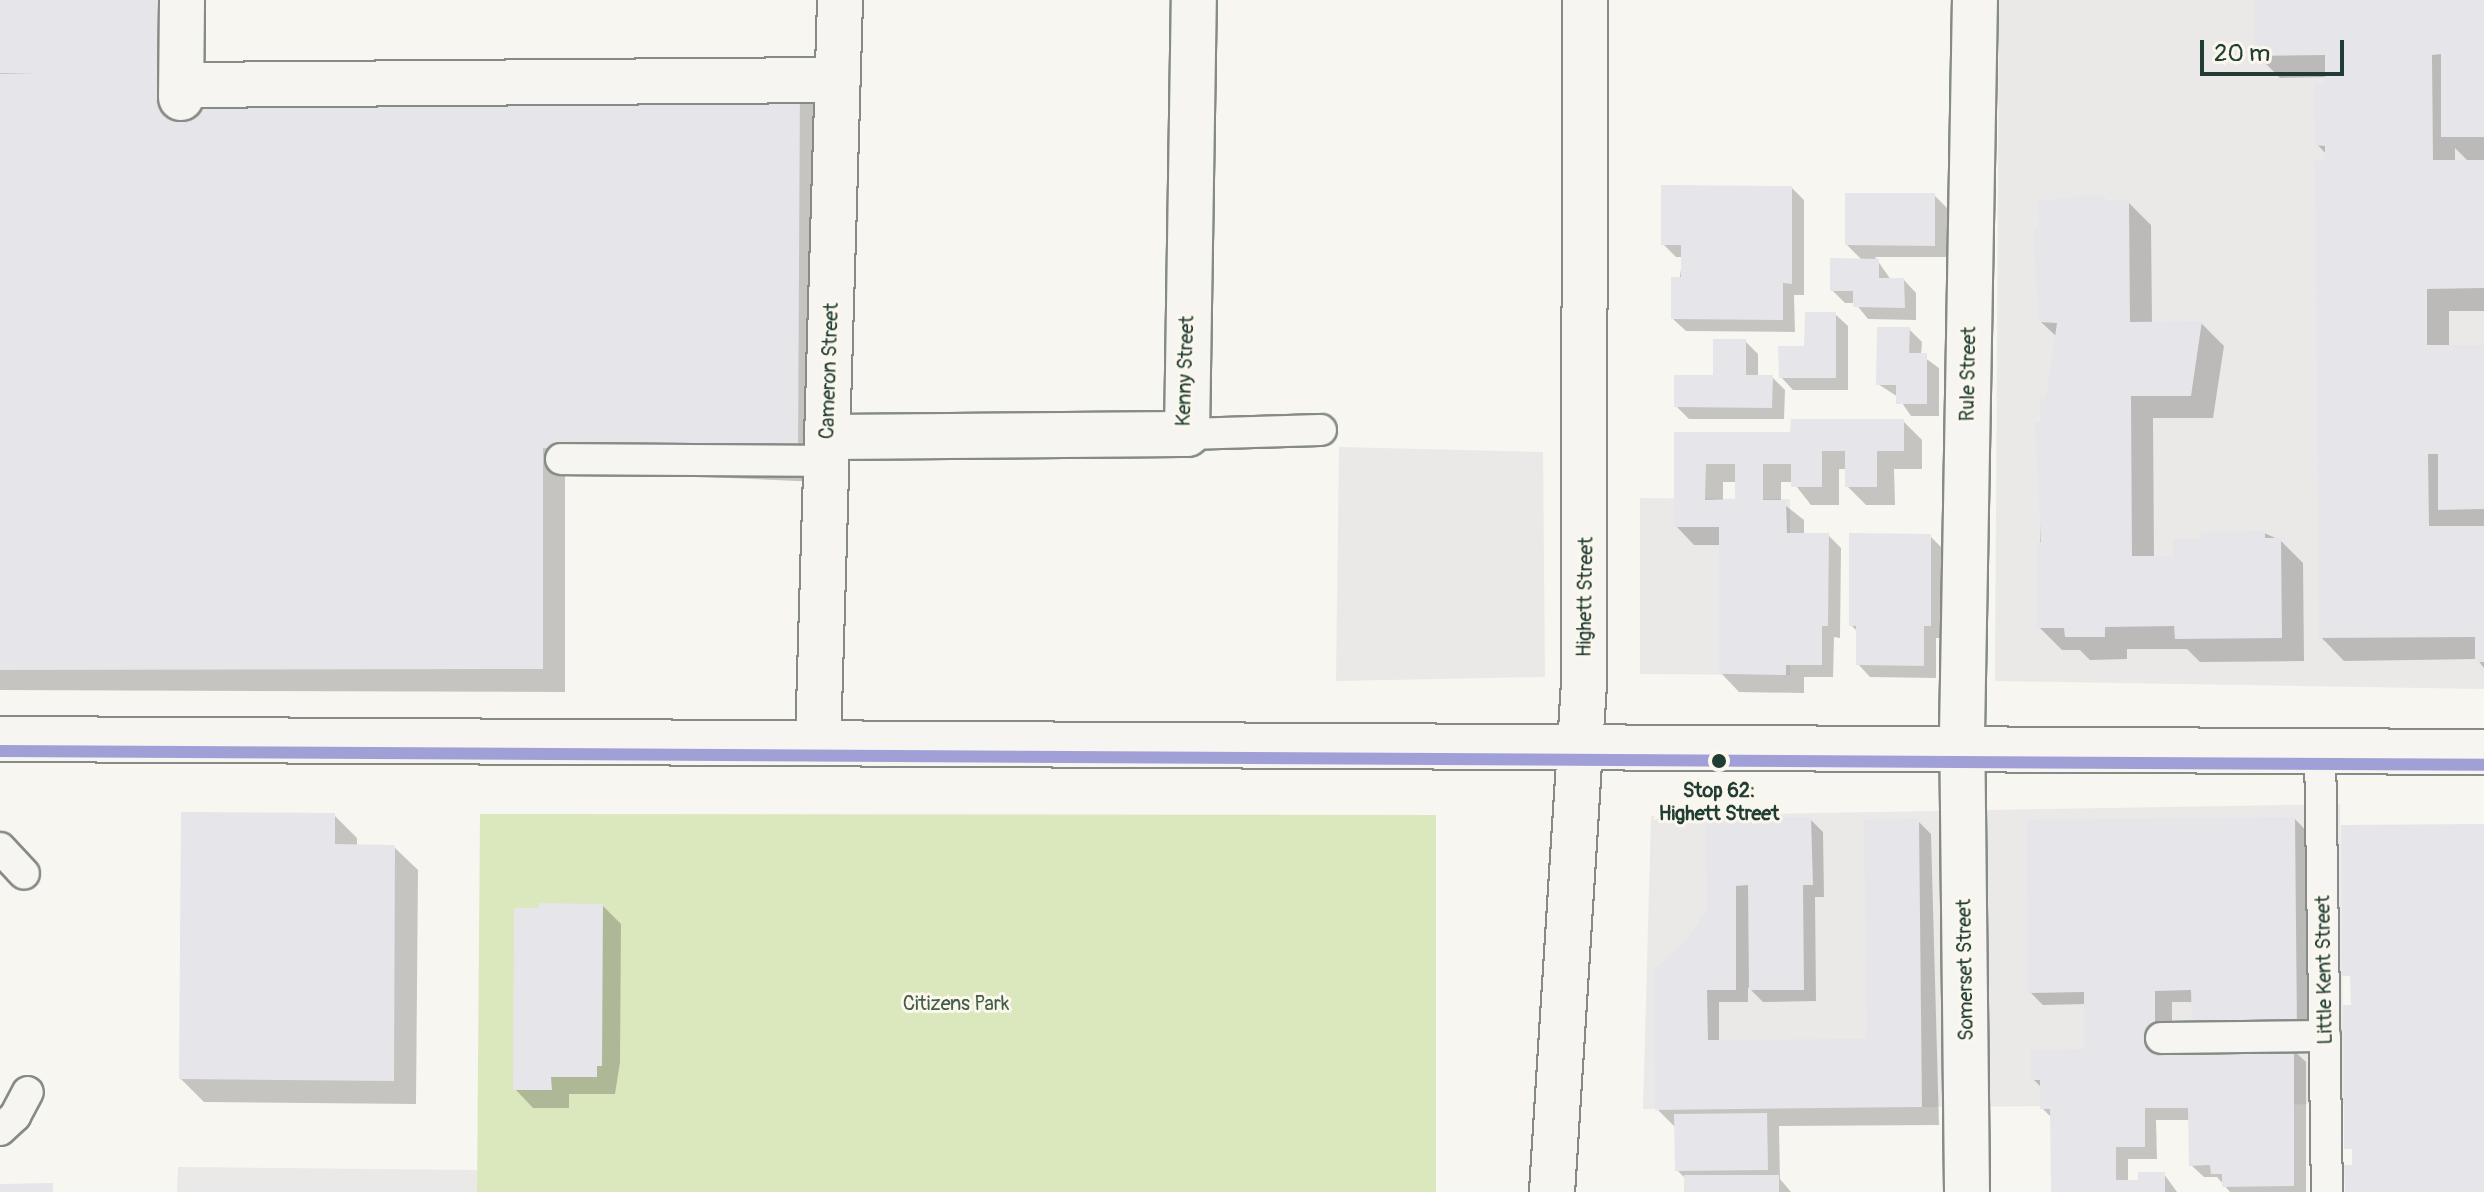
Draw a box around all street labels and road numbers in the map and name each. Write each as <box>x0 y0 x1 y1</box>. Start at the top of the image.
street label: Cameron Street <box>815 302 843 440</box>
street label: Kenny Street <box>1171 315 1199 427</box>
street label: Rule Street <box>1955 326 1981 422</box>
street label: Highett Street <box>1572 537 1598 657</box>
street label: Little Kent Street <box>2311 895 2337 1045</box>
street label: Somerset Street <box>1952 899 1978 1041</box>

